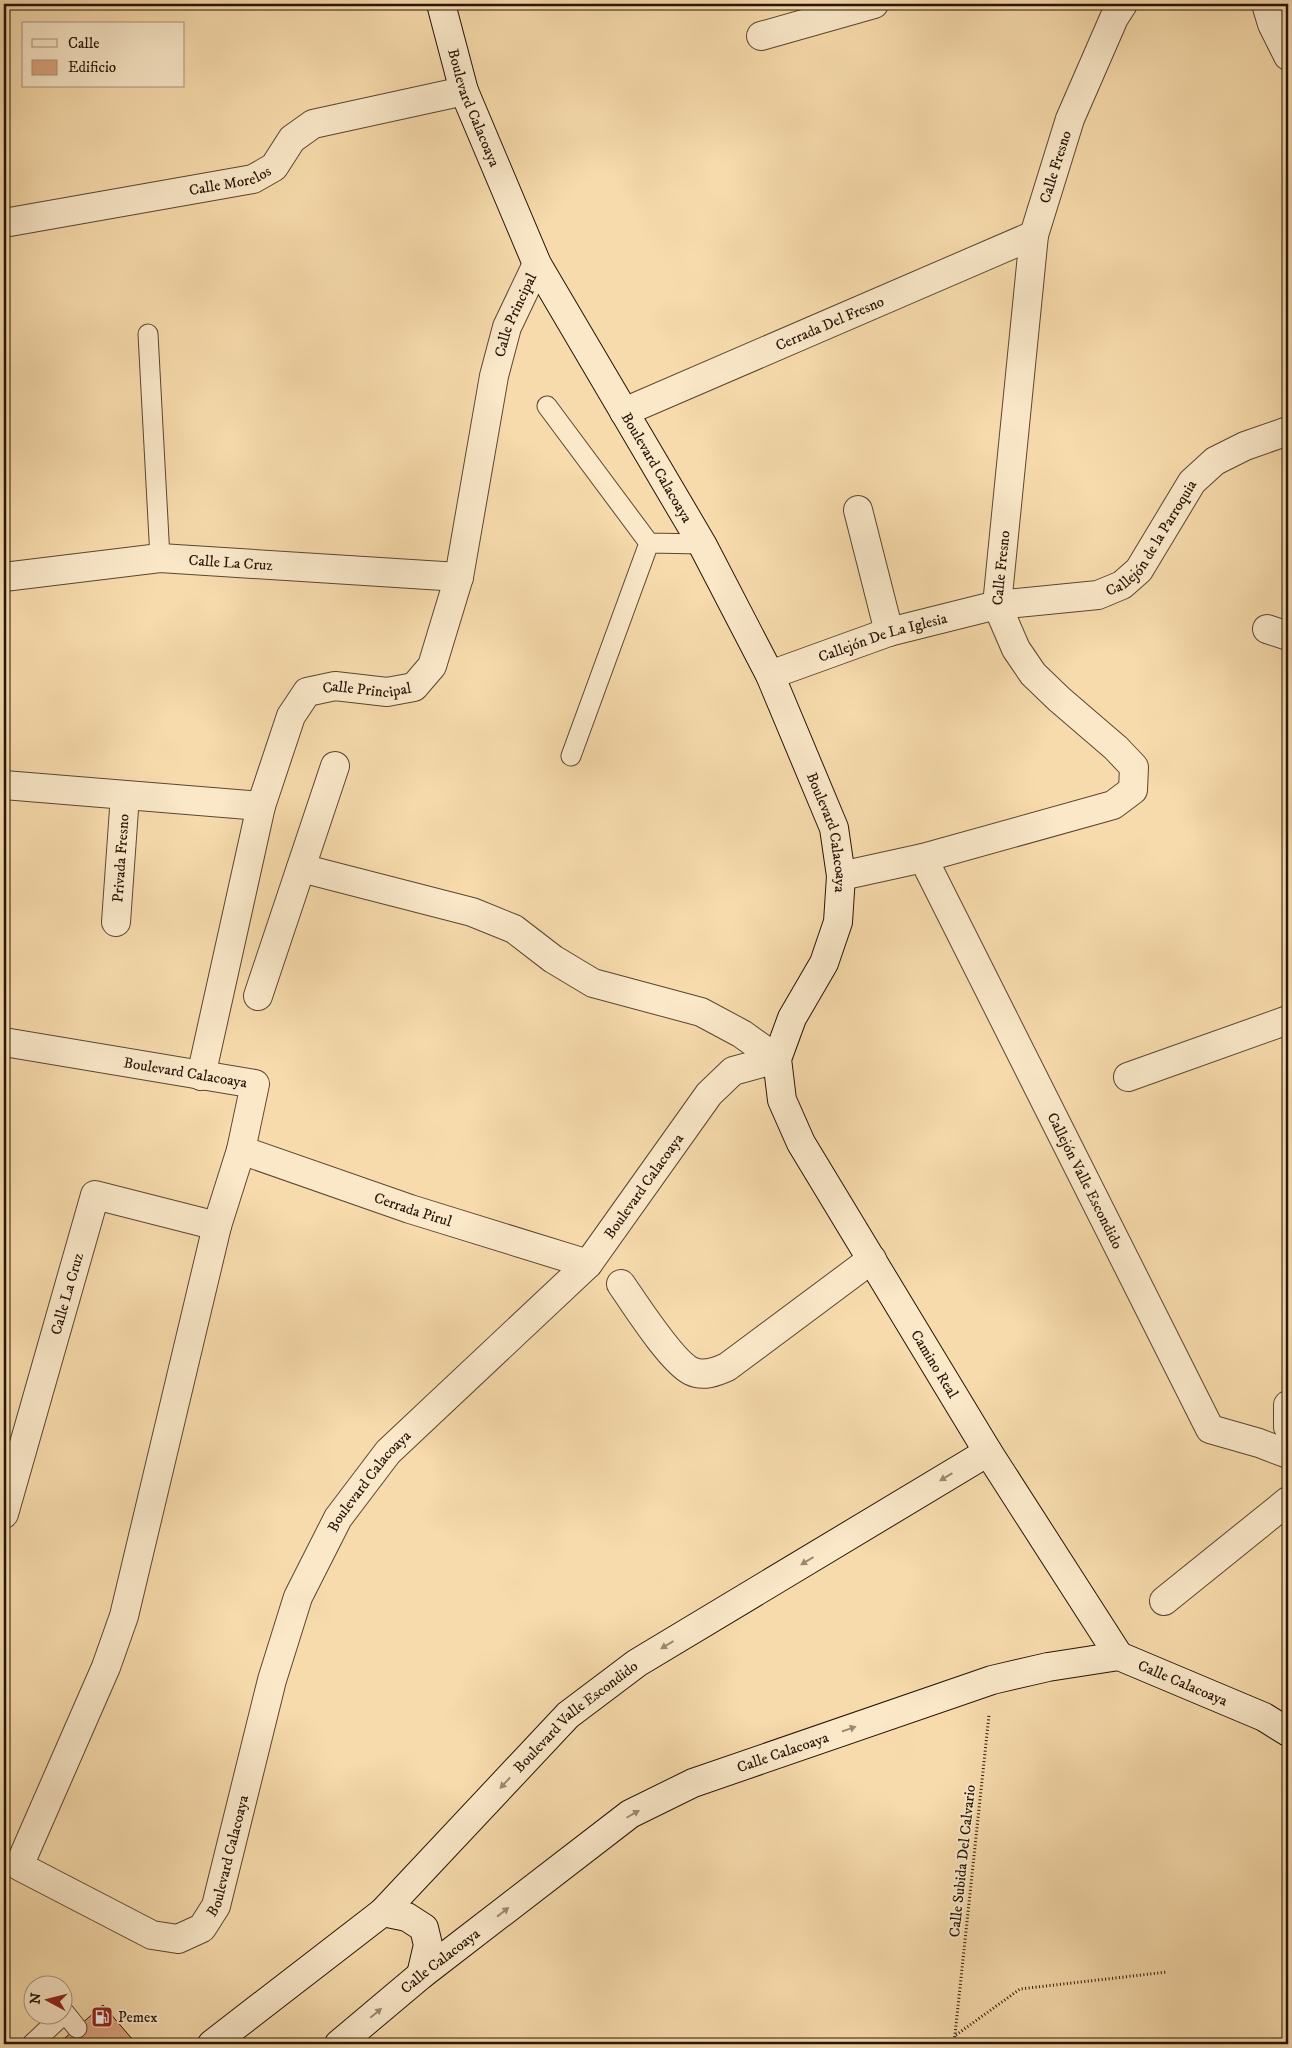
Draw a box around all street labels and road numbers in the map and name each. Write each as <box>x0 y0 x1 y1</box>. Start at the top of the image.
street label: Boulevard Calacoaya <box>443 47 504 170</box>
street label: Calle Fresno <box>1035 128 1076 206</box>
street label: Calle Morelos <box>188 162 275 200</box>
street label: Calle Principal <box>490 270 541 359</box>
street label: Cerrada Del Fresno <box>773 292 887 355</box>
street label: Boulevard Calacoaya <box>617 409 697 527</box>
street label: Callejón de la Parroquia <box>1103 476 1201 601</box>
street label: Calle Fresno <box>988 530 1014 606</box>
street label: Calle La Cruz <box>188 551 274 575</box>
street label: Callejón De La Iglesia <box>816 609 950 667</box>
street label: Calle Principal <box>321 677 413 702</box>
street label: Boulevard Calacoaya <box>802 770 850 894</box>
street label: Privada Fresno <box>108 813 134 903</box>
street label: Boulevard Calacoaya <box>122 1053 249 1093</box>
street label: Callejón Valle Escondido <box>1042 1109 1127 1252</box>
street label: Boulevard Calacoaya <box>600 1129 688 1243</box>
street label: Cerrada Pirul <box>371 1188 455 1232</box>
street label: Calle La Cruz <box>47 1250 88 1337</box>
street label: Camino Real <box>906 1326 963 1402</box>
street label: Boulevard Calacoaya <box>324 1426 416 1535</box>
street label: Calle Calacoaya <box>1135 1656 1231 1711</box>
street label: Boulevard Valle Escondido <box>510 1657 642 1777</box>
street label: Calle Calacoaya <box>735 1728 832 1777</box>
street label: Calle Subida Del Calvario <box>945 1784 980 1938</box>
street label: Boulevard Calacoaya <box>203 1793 253 1921</box>
street label: Calle Calacoaya <box>397 1924 484 1998</box>

